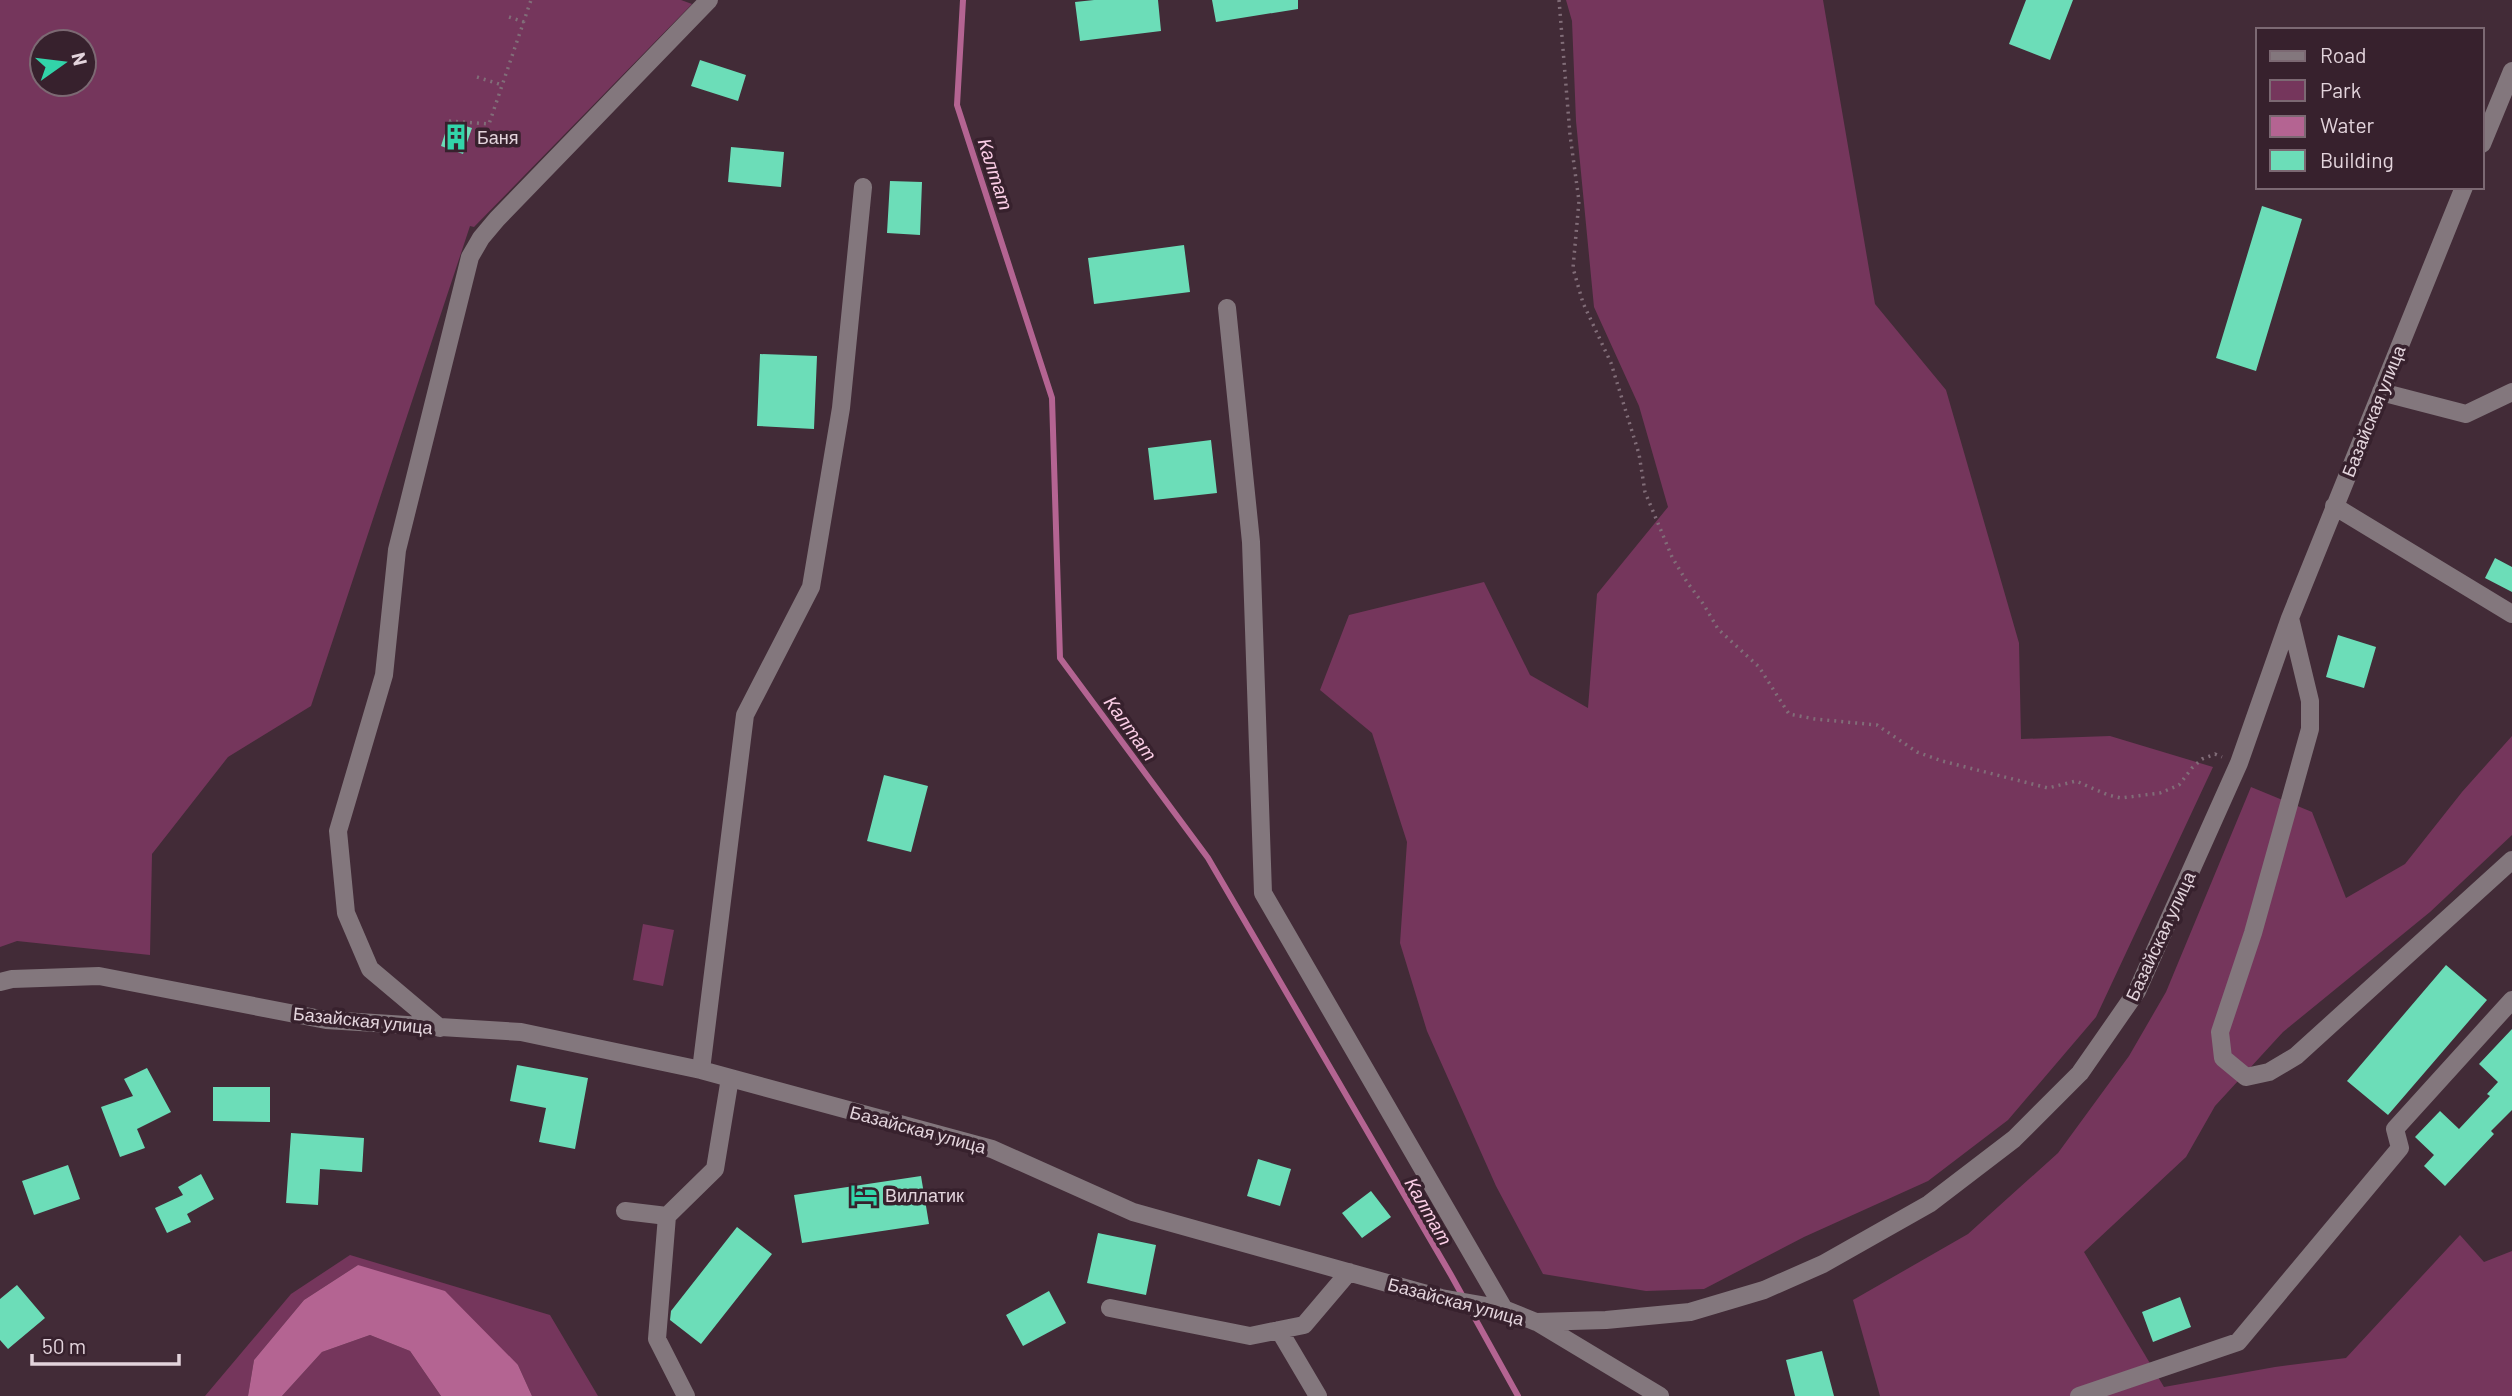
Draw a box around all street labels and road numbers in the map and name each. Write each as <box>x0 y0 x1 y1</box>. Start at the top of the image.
street label: Базайская улица <box>2337 341 2410 480</box>
street label: Базайская улица <box>2120 867 2200 1004</box>
street label: Базайская улица <box>292 1002 435 1038</box>
street label: Базайская улица <box>848 1100 989 1158</box>
street label: Базайская улица <box>1386 1272 1527 1330</box>

